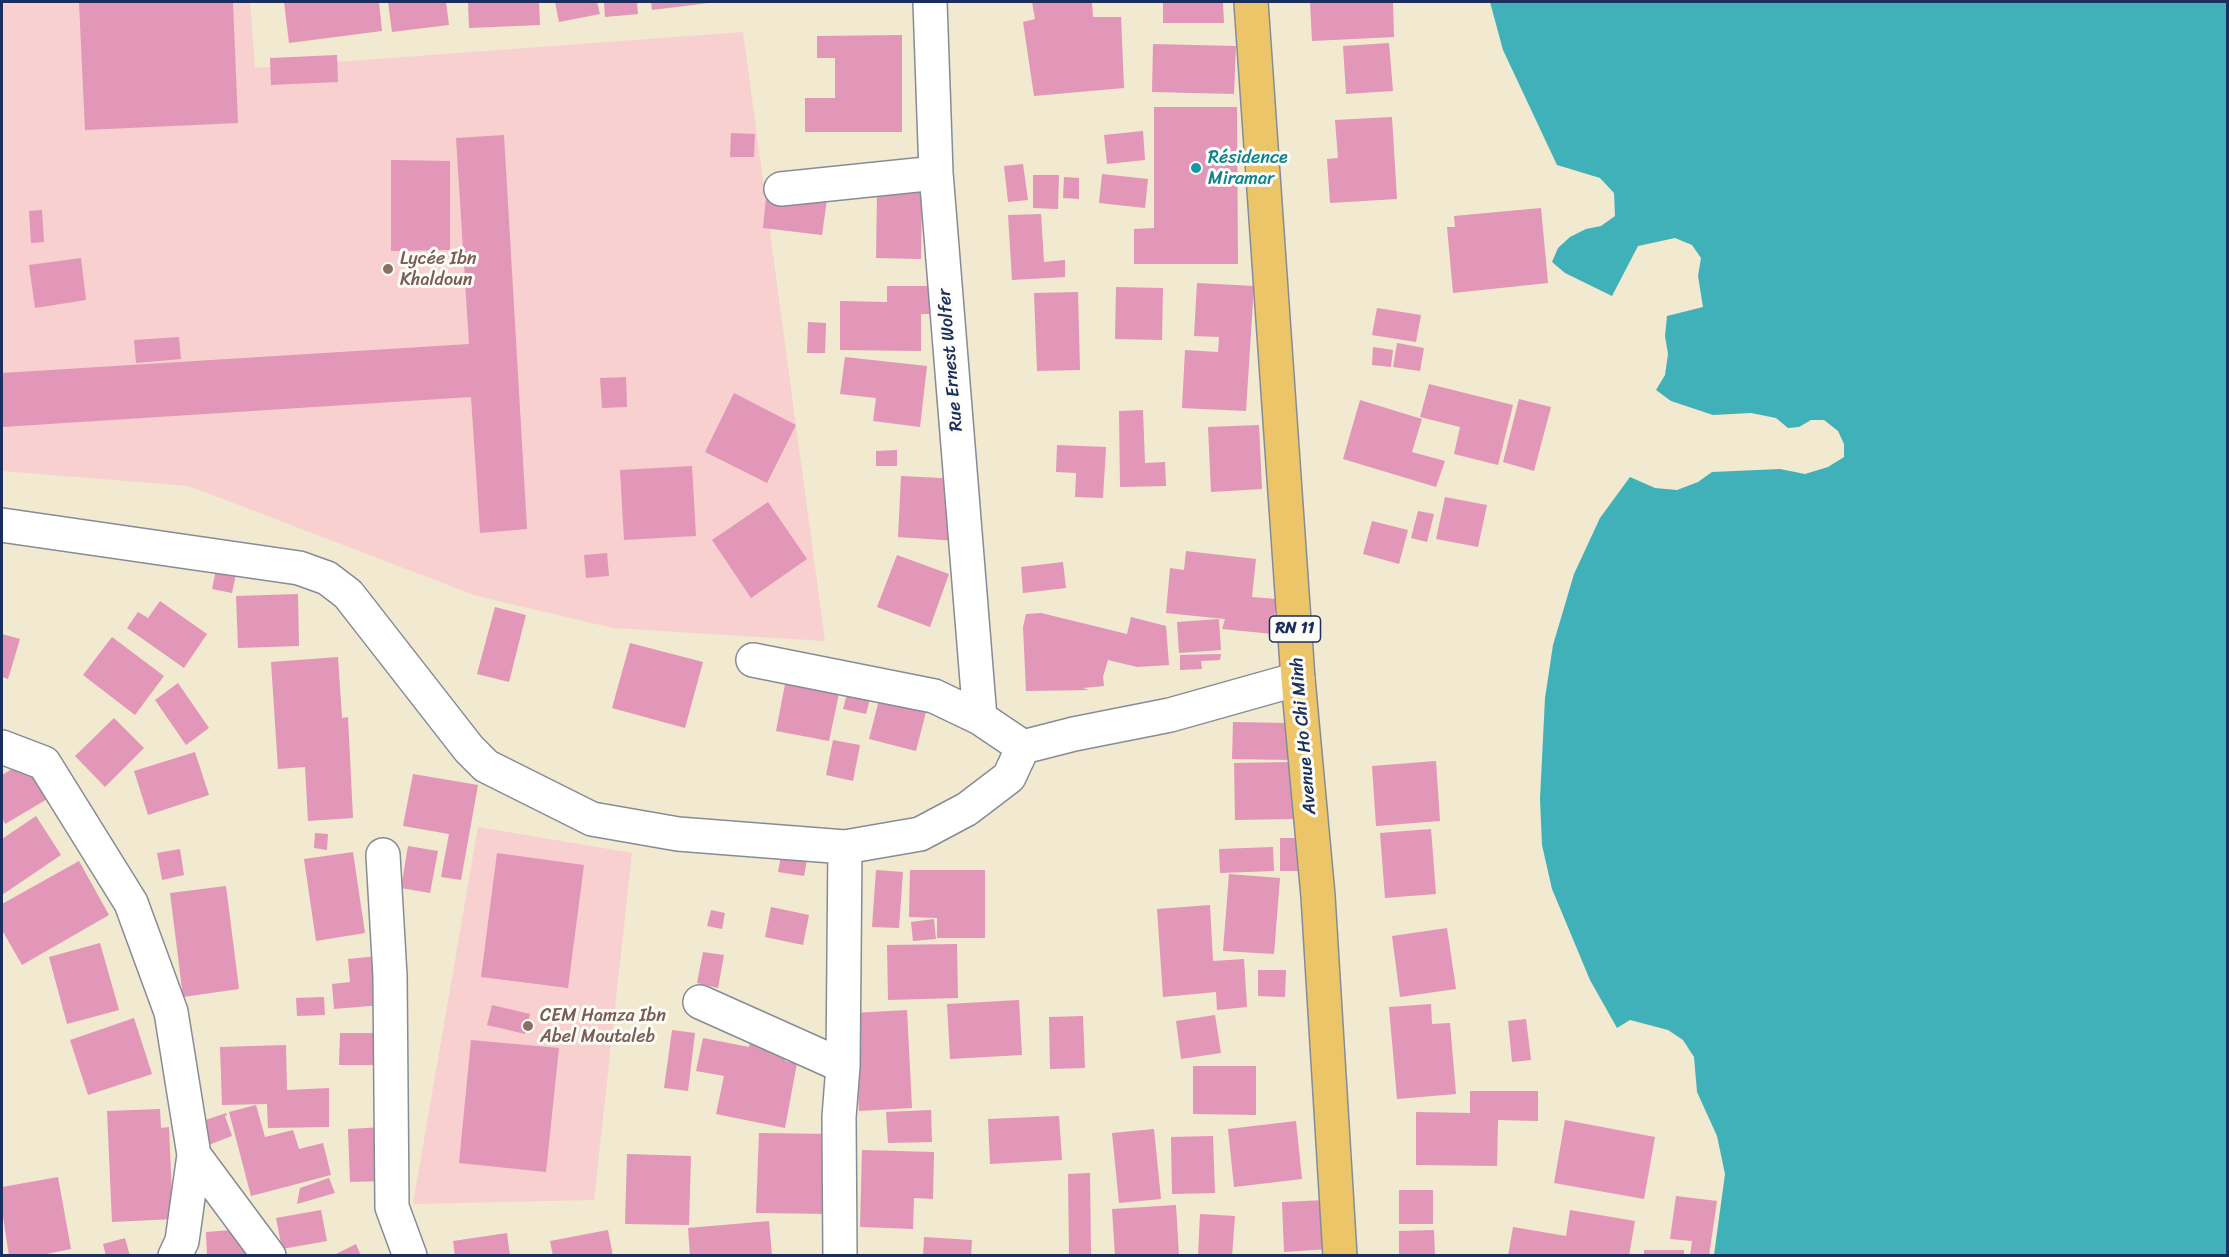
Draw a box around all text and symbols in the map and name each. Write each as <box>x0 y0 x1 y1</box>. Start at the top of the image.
place label: Résidence Miramar <box>1208 147 1288 190</box>
marker: Résidence Miramar <box>1189 161 1203 175</box>
place label: Lycée Ibn Khaldoun <box>400 248 477 290</box>
marker: Lycée Ibn Khaldoun <box>381 262 395 276</box>
street label: Rue Ernest Wolfer <box>934 288 968 432</box>
road number: RN 11 <box>1270 616 1320 642</box>
street label: Avenue Ho Chi Minh <box>1286 656 1322 816</box>
place label: CEM Hamza Ibn Abel Moutaleb <box>540 1005 666 1048</box>
marker: CEM Hamza Ibn Abel Moutaleb <box>521 1019 535 1033</box>

